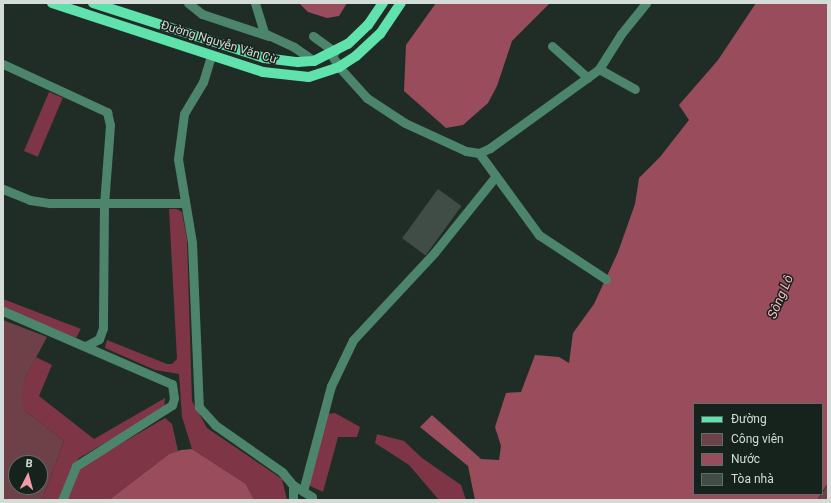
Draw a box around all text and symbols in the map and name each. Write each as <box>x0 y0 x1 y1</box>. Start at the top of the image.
street label: Đường Nguyễn Văn Cừ <box>159 18 279 68</box>
water label: Sông Lô <box>765 273 797 321</box>
legend <box>693 403 823 495</box>
text: Đường <box>731 412 767 426</box>
text: Công viên <box>731 432 784 446</box>
text: Nước <box>731 452 760 466</box>
north arrow <box>8 455 48 495</box>
text: B <box>25 457 33 470</box>
text: Tòa nhà <box>731 472 774 486</box>

